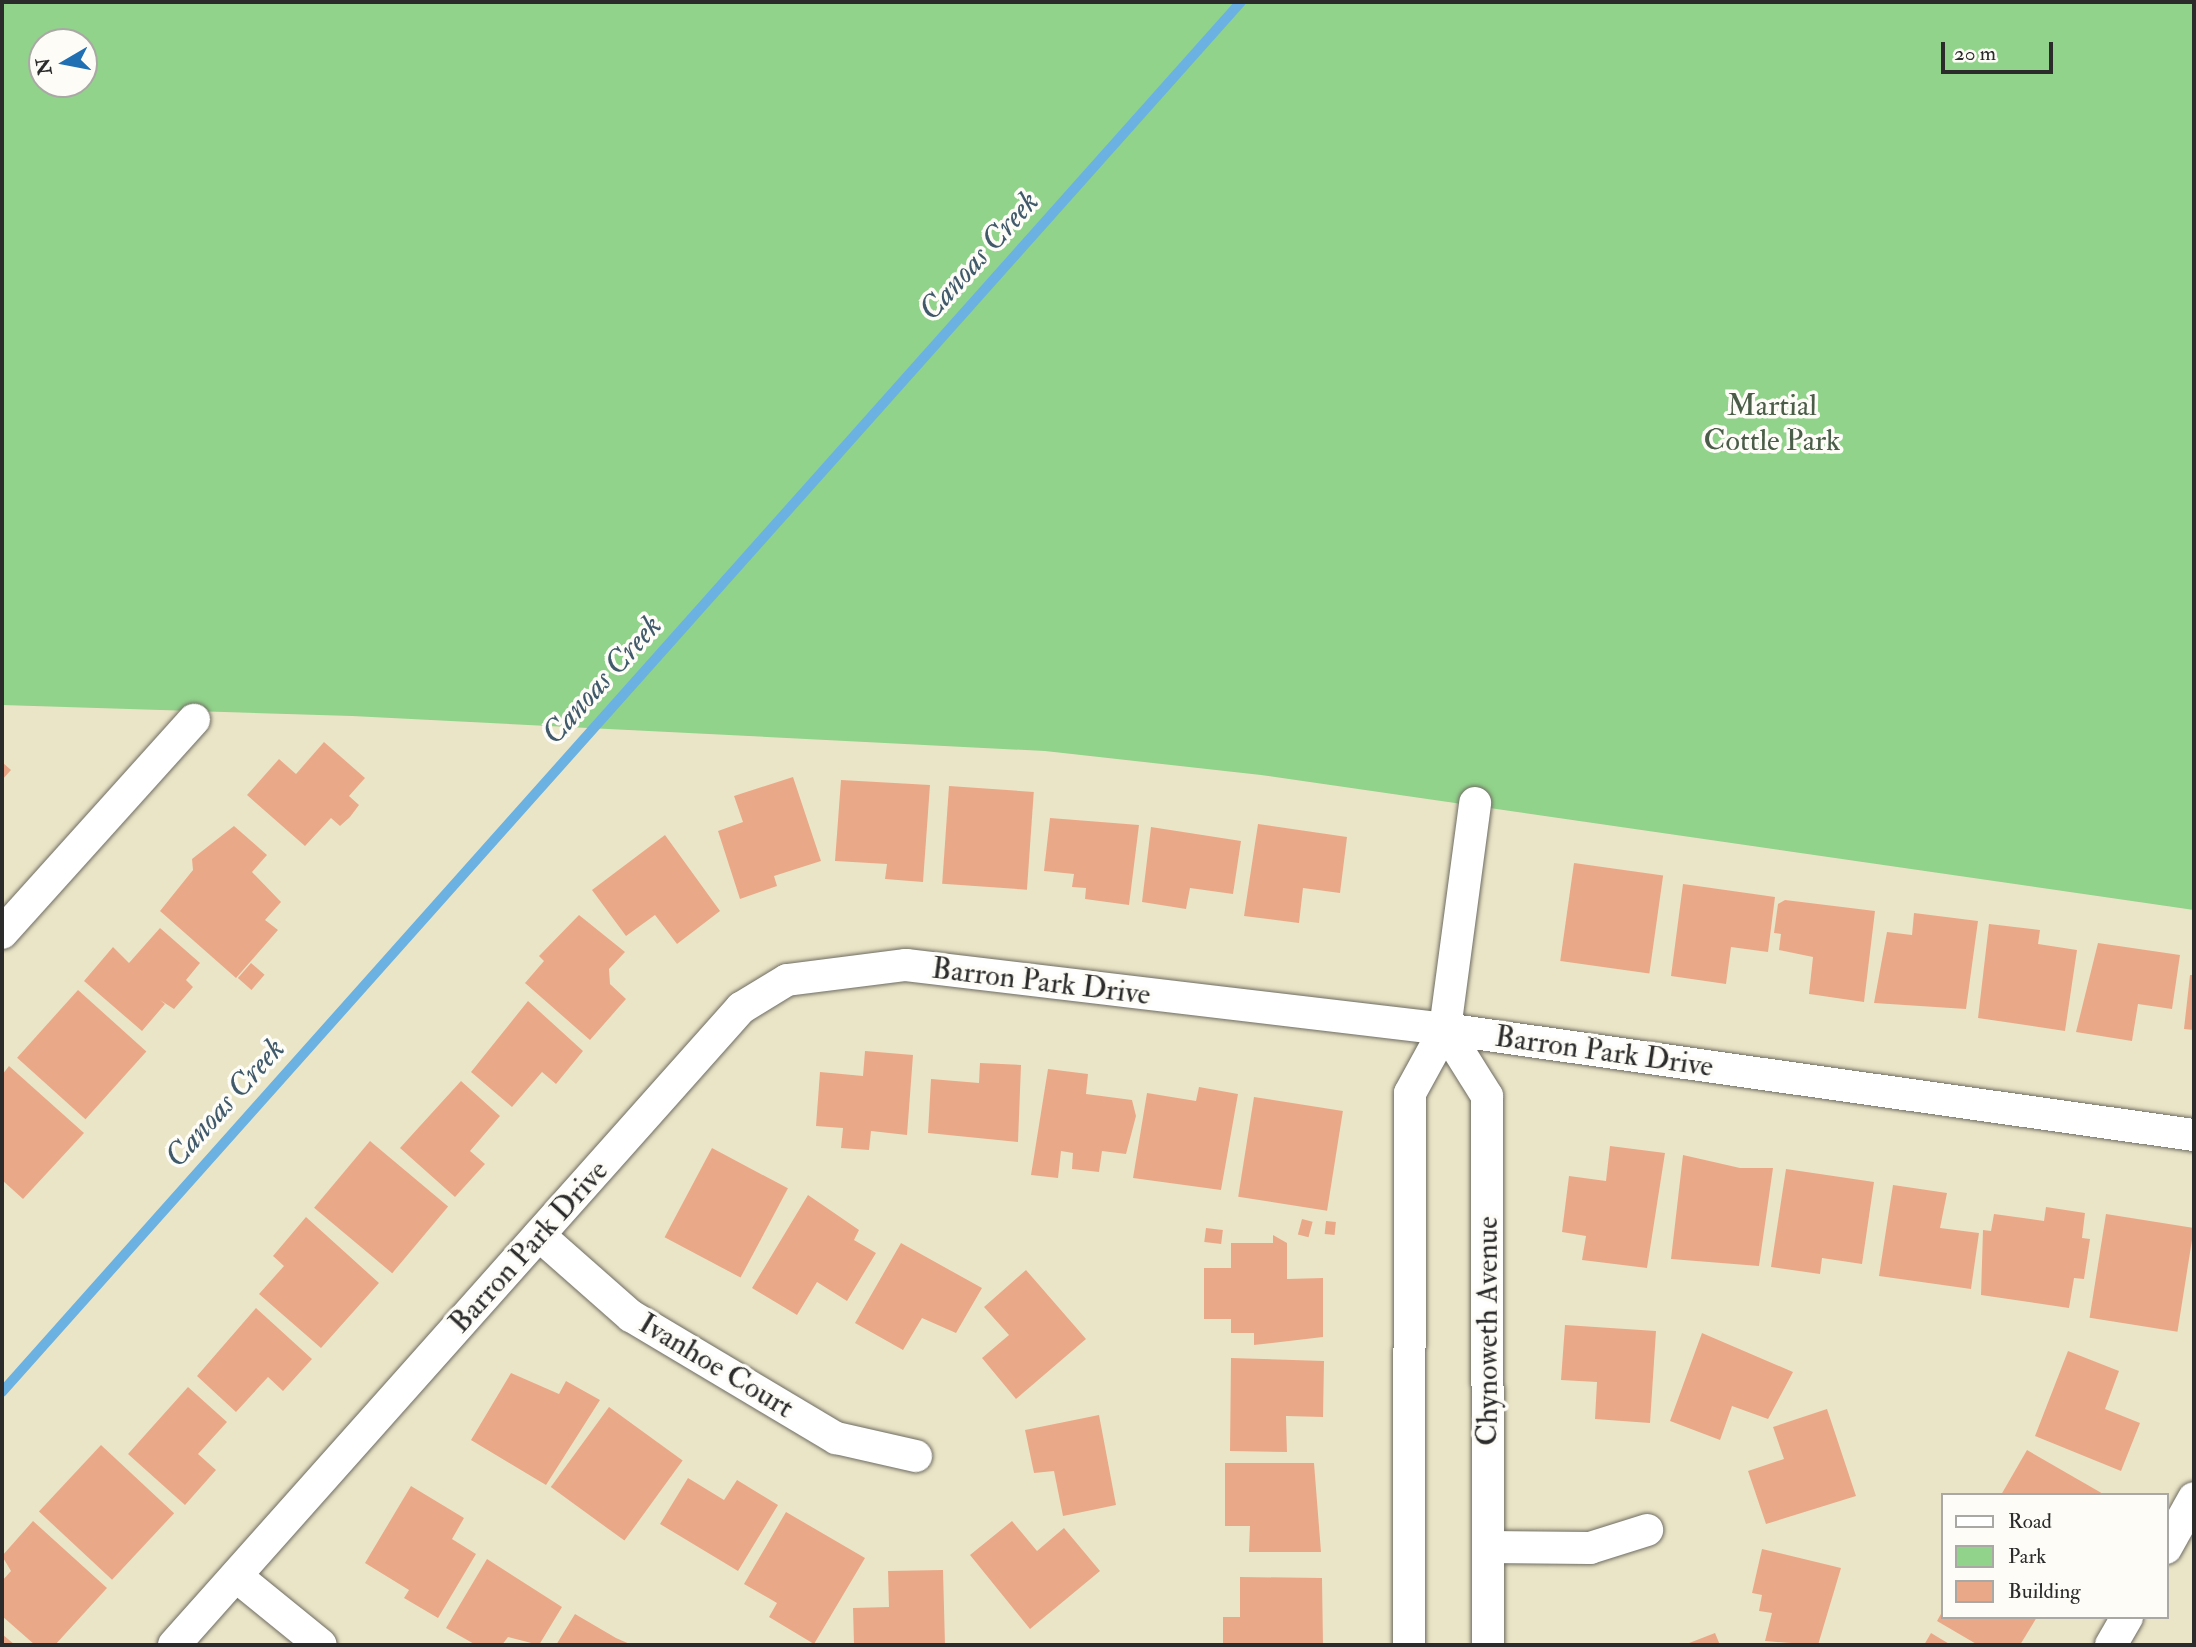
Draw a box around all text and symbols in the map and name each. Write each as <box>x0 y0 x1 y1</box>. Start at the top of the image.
north arrow <box>28 28 98 98</box>
scale bar <box>1944 28 2056 72</box>
text: 20 m <box>1954 40 1996 67</box>
text: N <box>31 56 58 77</box>
water label: Canoas Creek <box>911 183 1047 329</box>
park label: Martial Cottle Park <box>1704 388 1840 458</box>
water label: Canoas Creek <box>534 607 670 753</box>
street label: Barron Park Drive <box>930 951 1152 1013</box>
street label: Barron Park Drive <box>1493 1019 1715 1085</box>
water label: Canoas Creek <box>157 1030 293 1176</box>
street label: Barron Park Drive <box>442 1153 616 1341</box>
street label: Chynoweth Avenue <box>1470 1216 1506 1446</box>
street label: Ivanhoe Court <box>632 1306 800 1426</box>
legend <box>1940 1493 2168 1619</box>
text: Road <box>2008 1508 2052 1535</box>
text: Park <box>2008 1543 2046 1570</box>
text: Building <box>2008 1578 2081 1605</box>

